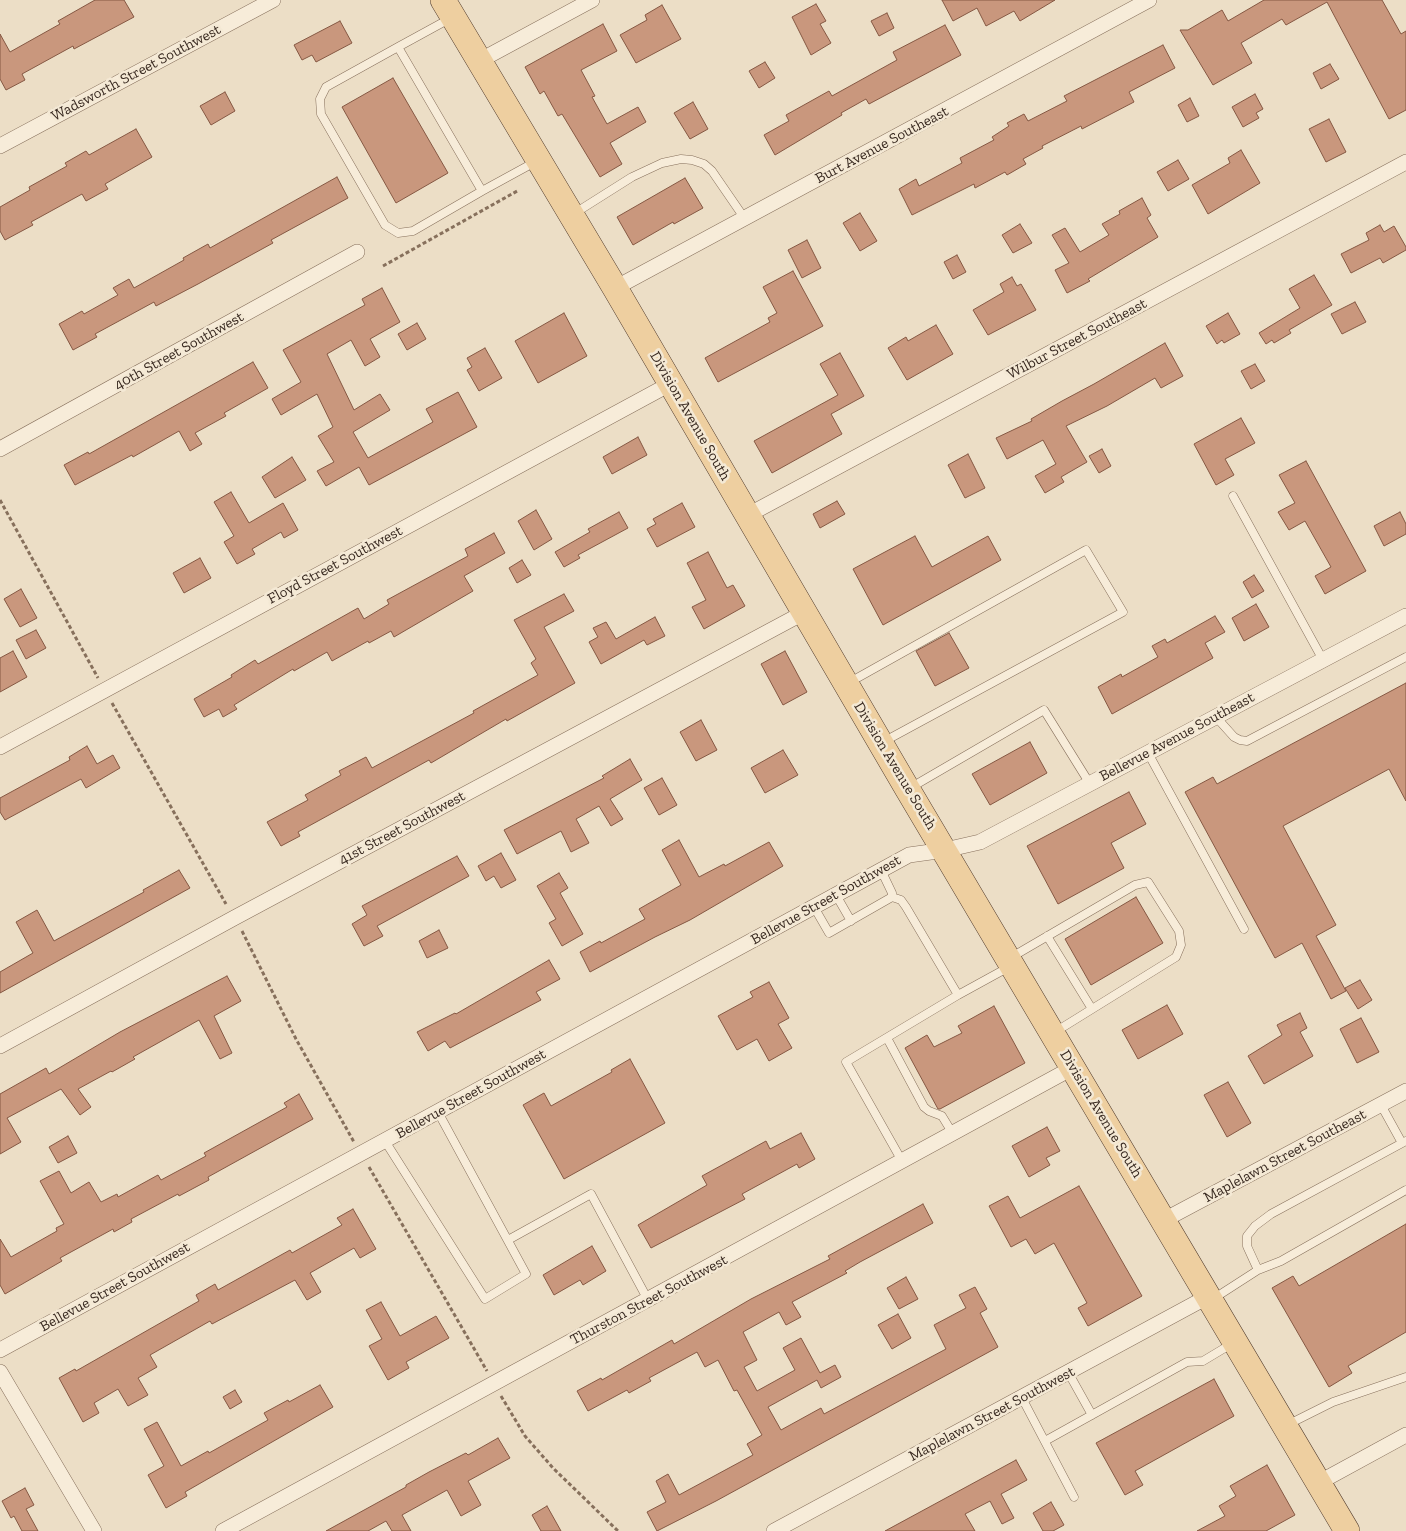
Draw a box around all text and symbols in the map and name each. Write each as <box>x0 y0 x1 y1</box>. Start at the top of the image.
street label: Wadsworth Street Southwest <box>48 21 224 125</box>
street label: Burt Avenue Southeast <box>812 102 952 188</box>
street label: Wilbur Street Southeast <box>1004 295 1150 383</box>
street label: 40th Street Southwest <box>111 308 247 394</box>
street label: Division Avenue South <box>646 348 734 484</box>
street label: Floyd Street Southwest <box>264 522 406 608</box>
street label: Bellevue Avenue Southeast <box>1096 688 1258 786</box>
street label: Division Avenue South <box>850 699 940 833</box>
street label: 41st Street Southwest <box>336 787 468 869</box>
street label: Bellevue Street Southwest <box>748 851 904 949</box>
street label: Bellevue Street Southwest <box>393 1045 549 1143</box>
street label: Division Avenue South <box>1056 1047 1146 1181</box>
street label: Maplelawn Street Southeast <box>1201 1105 1369 1207</box>
street label: Bellevue Street Southwest <box>37 1238 193 1336</box>
street label: Thurston Street Southwest <box>567 1251 731 1349</box>
street label: Maplelawn Street Southwest <box>906 1363 1078 1465</box>

